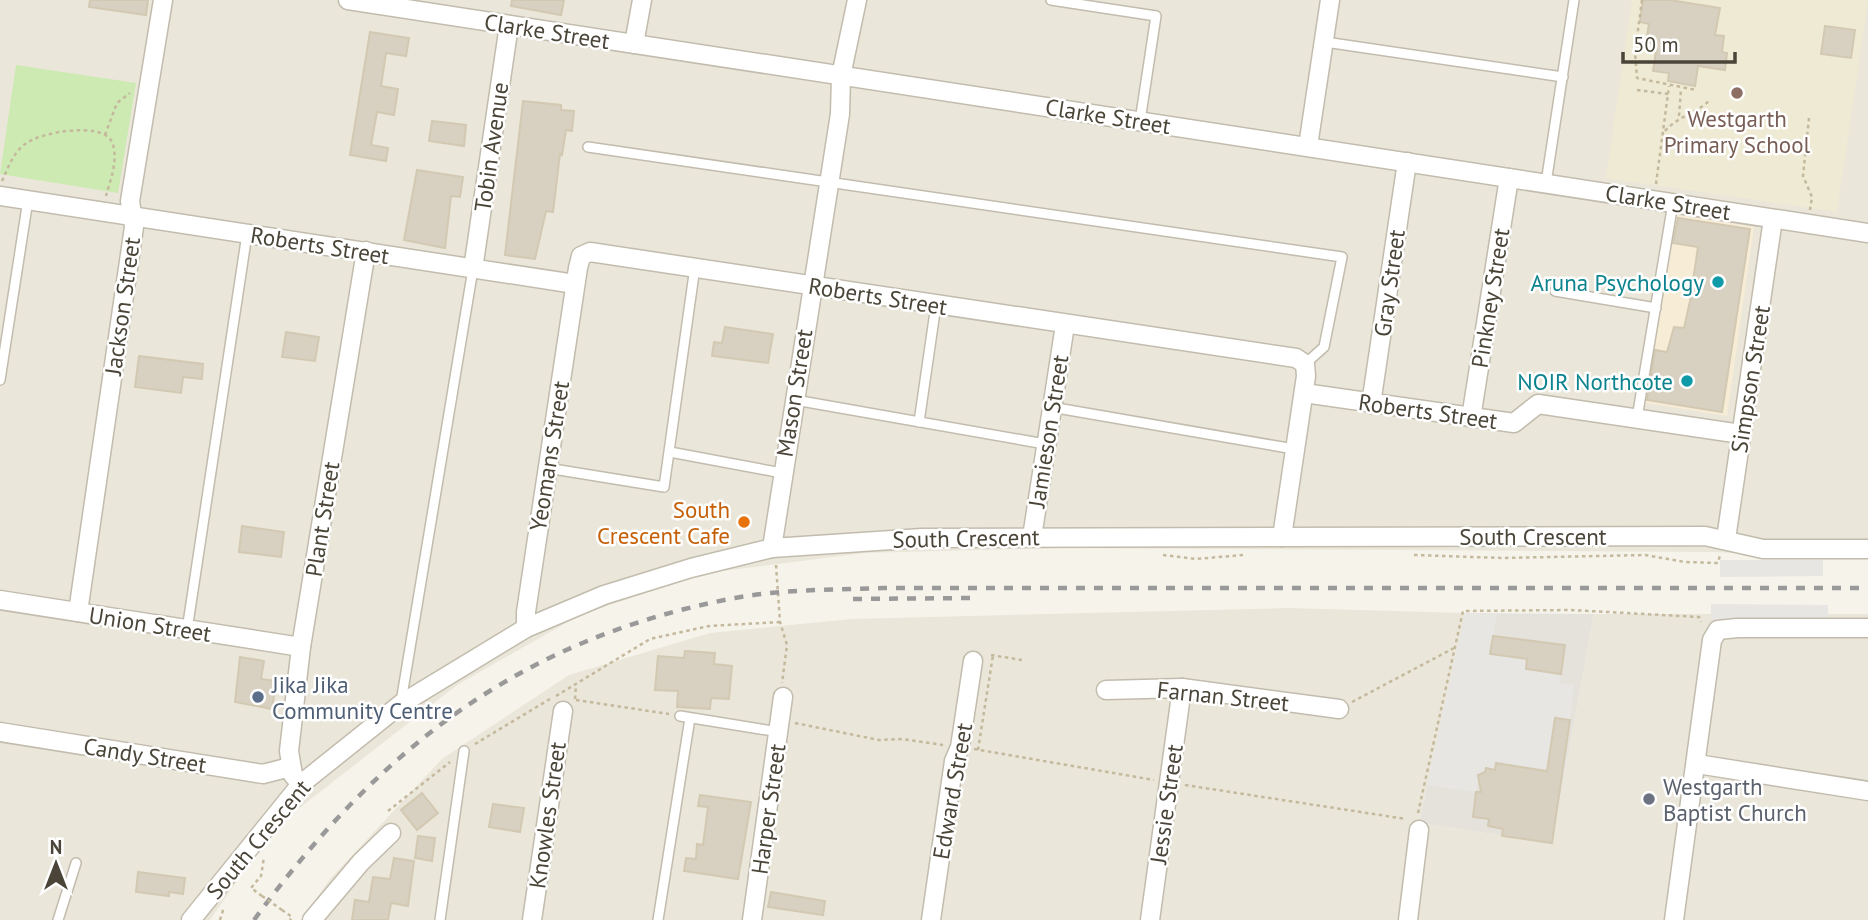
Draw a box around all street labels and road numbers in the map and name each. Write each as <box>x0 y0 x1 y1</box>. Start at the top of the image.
street label: Clarke Street <box>482 7 612 55</box>
street label: Tobin Avenue <box>468 80 514 214</box>
street label: Clarke Street <box>1043 92 1173 140</box>
street label: Clarke Street <box>1603 178 1733 226</box>
street label: Roberts Street <box>249 220 392 270</box>
street label: Pinkney Street <box>1465 226 1515 370</box>
street label: Gray Street <box>1367 227 1411 339</box>
street label: Jackson Street <box>98 235 146 378</box>
street label: Roberts Street <box>807 271 950 321</box>
street label: Simpson Street <box>1724 303 1776 455</box>
street label: Mason Street <box>770 327 818 459</box>
street label: Jamieson Street <box>1021 352 1074 510</box>
street label: Yeomans Street <box>523 379 575 533</box>
street label: Roberts Street <box>1357 387 1499 435</box>
street label: Plant Street <box>299 459 345 579</box>
street label: South Crescent <box>892 522 1040 554</box>
street label: South Crescent <box>1459 522 1607 551</box>
street label: Union Street <box>87 600 213 648</box>
street label: Farnan Street <box>1156 675 1291 717</box>
street label: Edward Street <box>926 720 978 862</box>
street label: Candy Street <box>82 731 209 779</box>
street label: Knowles Street <box>522 740 572 890</box>
street label: Harper Street <box>744 742 792 876</box>
street label: Jessie Street <box>1143 742 1189 867</box>
street label: South Crescent <box>200 773 317 905</box>

